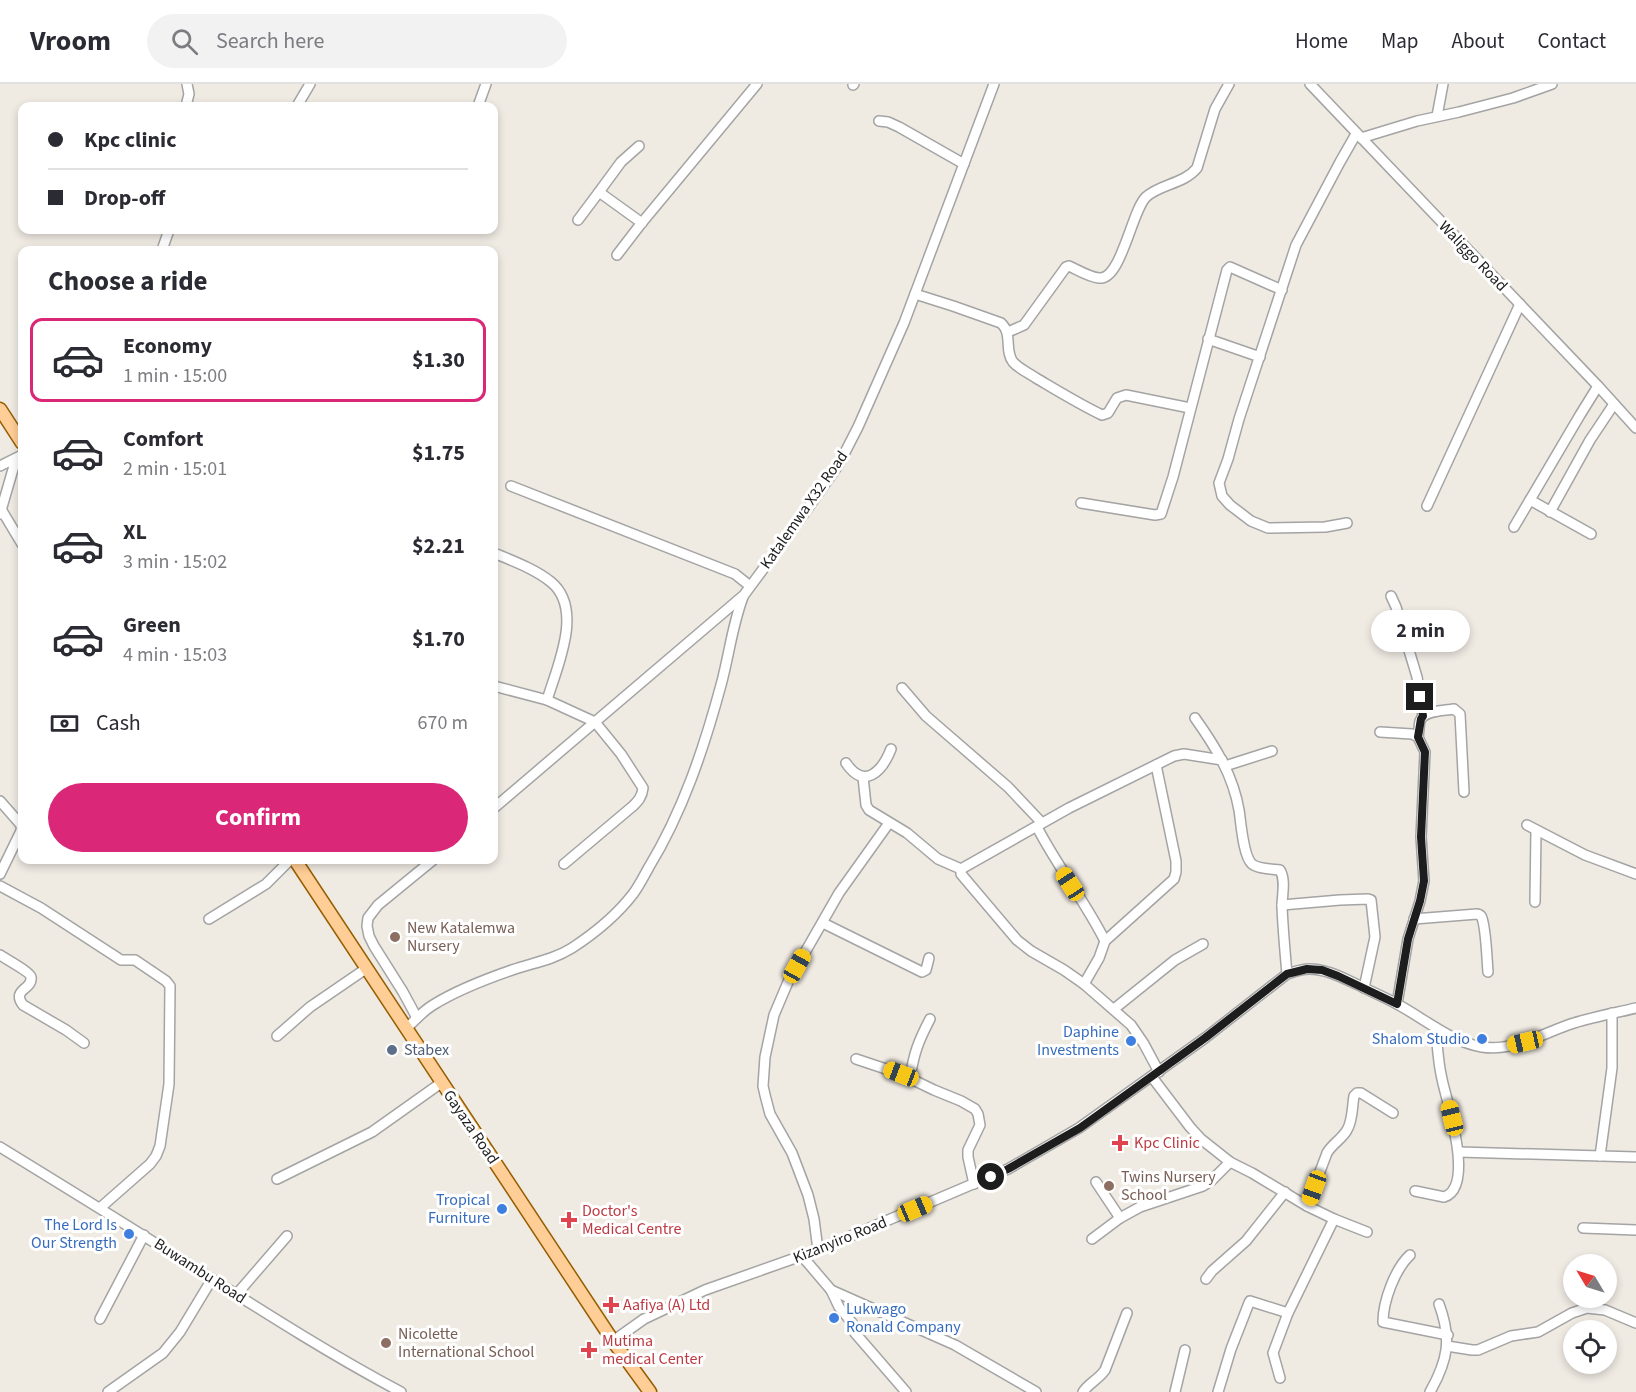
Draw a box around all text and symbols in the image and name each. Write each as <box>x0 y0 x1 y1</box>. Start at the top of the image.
search box <box>147 14 567 68</box>
text: Vroom <box>30 21 111 61</box>
icon: search <box>168 25 201 58</box>
text: Search here <box>216 25 324 57</box>
text: Home <box>1295 26 1348 56</box>
text: Map <box>1381 26 1419 56</box>
text: About <box>1452 26 1504 56</box>
text: Contact <box>1537 26 1606 56</box>
text: Kpc clinic <box>84 124 176 156</box>
text: Drop-off <box>84 182 165 214</box>
street label: Waliggo Road <box>1434 216 1512 296</box>
text: Choose a ride <box>48 262 208 301</box>
text: Economy <box>123 330 212 362</box>
icon: car <box>51 333 105 387</box>
text: $1.30 <box>412 344 465 376</box>
text: 1 min · 15:00 <box>123 362 227 390</box>
text: Comfort <box>123 423 204 455</box>
icon: car <box>51 426 105 480</box>
text: $1.75 <box>412 437 465 469</box>
street label: Katalemwa X32 Road <box>755 446 853 574</box>
text: 2 min · 15:01 <box>123 455 227 483</box>
text: XL <box>123 516 147 548</box>
icon: car <box>51 519 105 573</box>
text: $2.21 <box>412 530 465 562</box>
text: 3 min · 15:02 <box>123 548 227 576</box>
text: Green <box>123 609 181 641</box>
callout: 2 min <box>1370 610 1470 652</box>
icon: car <box>51 612 105 666</box>
text: 2 min <box>1396 617 1445 645</box>
text: $1.70 <box>412 623 465 655</box>
text: 4 min · 15:03 <box>123 641 227 669</box>
route end <box>1406 683 1433 710</box>
icon: cash <box>48 707 81 740</box>
text: Cash <box>96 707 141 739</box>
text: 670 m <box>418 709 468 737</box>
button: Confirm <box>48 783 468 852</box>
car <box>1053 864 1087 904</box>
place label: New Katalemwa Nursery <box>407 917 515 957</box>
marker: New Katalemwa Nursery <box>388 930 402 944</box>
car <box>780 946 814 986</box>
place label: Daphine Investments <box>1037 1021 1119 1061</box>
place label: Shalom Studio <box>1372 1028 1470 1050</box>
car <box>1505 1029 1545 1055</box>
marker: Shalom Studio <box>1475 1032 1489 1046</box>
marker: Daphine Investments <box>1124 1034 1138 1048</box>
place label: Stabex <box>404 1039 449 1061</box>
marker: Stabex <box>385 1043 399 1057</box>
car <box>881 1059 921 1089</box>
street label: Gayaza Road <box>438 1086 504 1168</box>
car <box>1439 1098 1465 1138</box>
place label: Kpc Clinic <box>1134 1132 1200 1154</box>
marker: Kpc Clinic <box>1111 1134 1129 1152</box>
route start <box>977 1163 1004 1190</box>
place label: Twins Nursery School <box>1121 1166 1216 1206</box>
car <box>1299 1168 1329 1208</box>
marker: Twins Nursery School <box>1102 1179 1116 1193</box>
place label: Tropical Furniture <box>428 1189 490 1229</box>
car <box>895 1194 935 1224</box>
place label: Doctor's Medical Centre <box>582 1200 681 1240</box>
marker: Tropical Furniture <box>495 1202 509 1216</box>
marker: Doctor's Medical Centre <box>560 1211 578 1229</box>
street label: Kizanyiro Road <box>790 1211 890 1269</box>
place label: The Lord Is Our Strength <box>31 1214 117 1254</box>
marker: The Lord Is Our Strength <box>122 1227 136 1241</box>
street label: Buwambu Road <box>150 1233 250 1309</box>
north arrow <box>1563 1254 1617 1308</box>
map controls <box>1563 1254 1617 1374</box>
place label: Aafiya (A) Ltd <box>623 1294 710 1316</box>
marker: Aafiya (A) Ltd <box>604 1298 618 1312</box>
place label: Lukwago Ronald Company <box>846 1298 961 1338</box>
marker: Lukwago Ronald Company <box>827 1311 841 1325</box>
button: locate <box>1563 1320 1617 1374</box>
place label: Nicolette International School <box>398 1323 534 1363</box>
place label: Mutima medical Center <box>602 1330 703 1370</box>
marker: Nicolette International School <box>379 1336 393 1350</box>
marker: Mutima medical Center <box>580 1341 598 1359</box>

